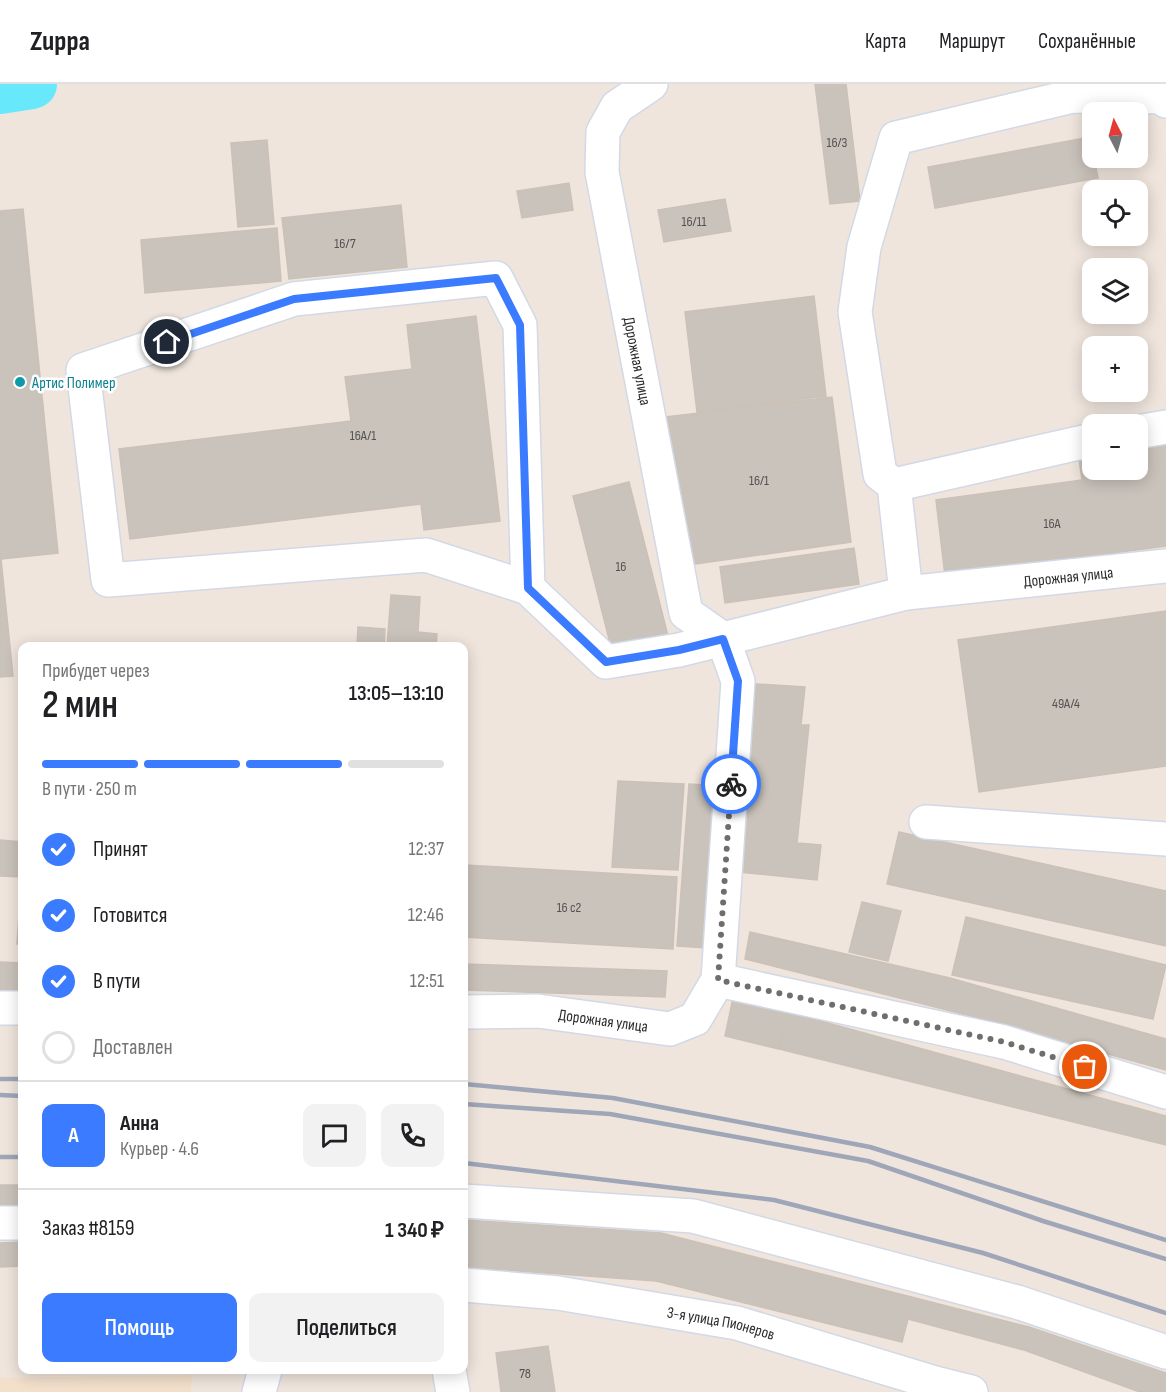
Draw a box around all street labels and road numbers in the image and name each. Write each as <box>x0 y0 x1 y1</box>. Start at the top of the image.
street label: Дорожная улица <box>619 315 654 407</box>
street label: Дорожная улица <box>1023 564 1114 592</box>
street label: Дорожная улица <box>557 1006 649 1037</box>
street label: 3-я улица Пионеров <box>665 1303 777 1345</box>

